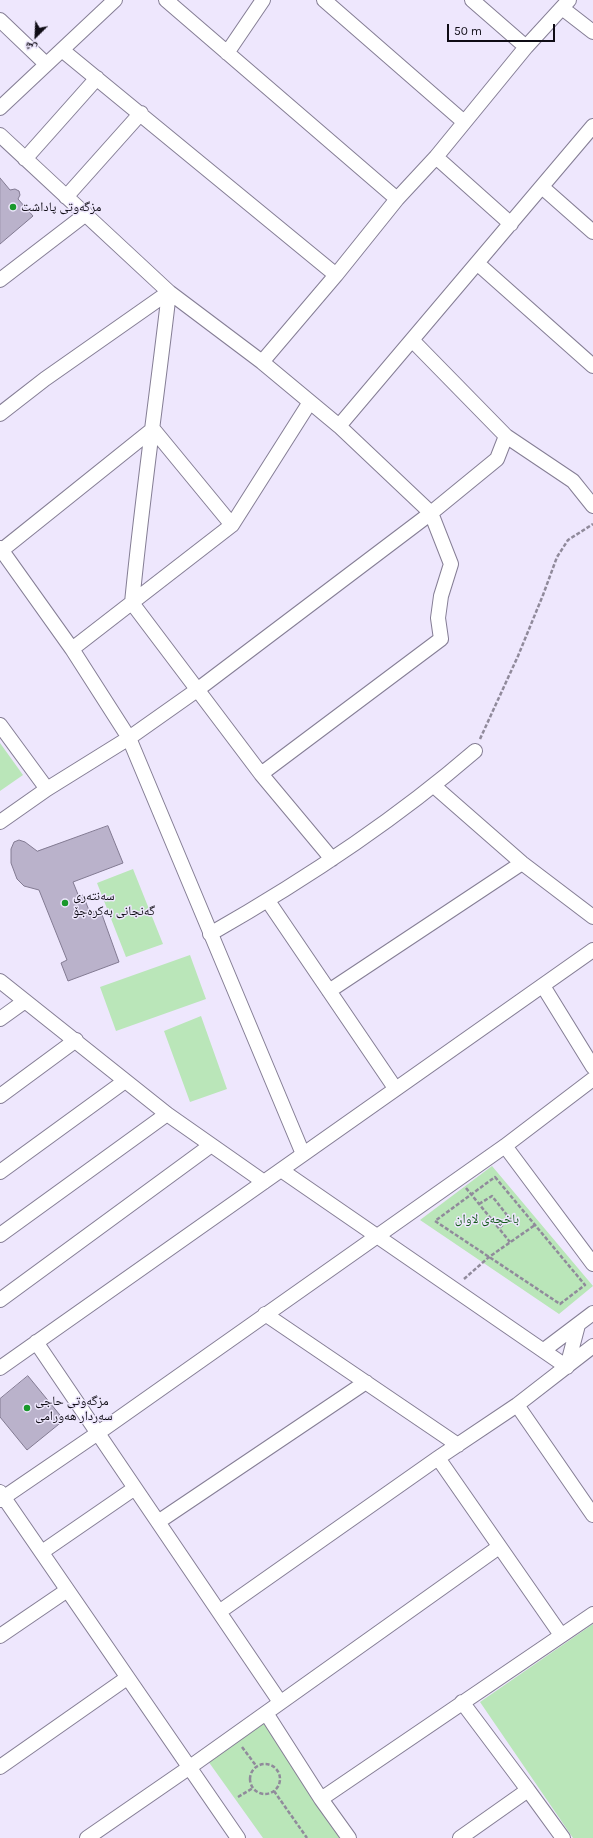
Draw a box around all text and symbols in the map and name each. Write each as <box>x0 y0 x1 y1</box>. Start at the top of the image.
north arrow <box>16 16 56 56</box>
scale bar <box>449 16 557 42</box>
text: 50 m <box>454 24 482 38</box>
text: ش <box>23 39 39 56</box>
place label: مزگەوتی پاداشت <box>21 199 101 215</box>
marker: مزگەوتی پاداشت <box>8 202 18 212</box>
place label: سەنتەری گەنجانی بەکرەجۆ <box>73 888 155 919</box>
marker: سەنتەری گەنجانی بەکرەجۆ <box>60 898 70 908</box>
park label: باخچەی لاوان <box>455 1211 519 1227</box>
place label: مزگەوتی حاجی سەردار هەورامی <box>35 1393 113 1424</box>
marker: مزگەوتی حاجی سەردار هەورامی <box>22 1403 32 1413</box>

